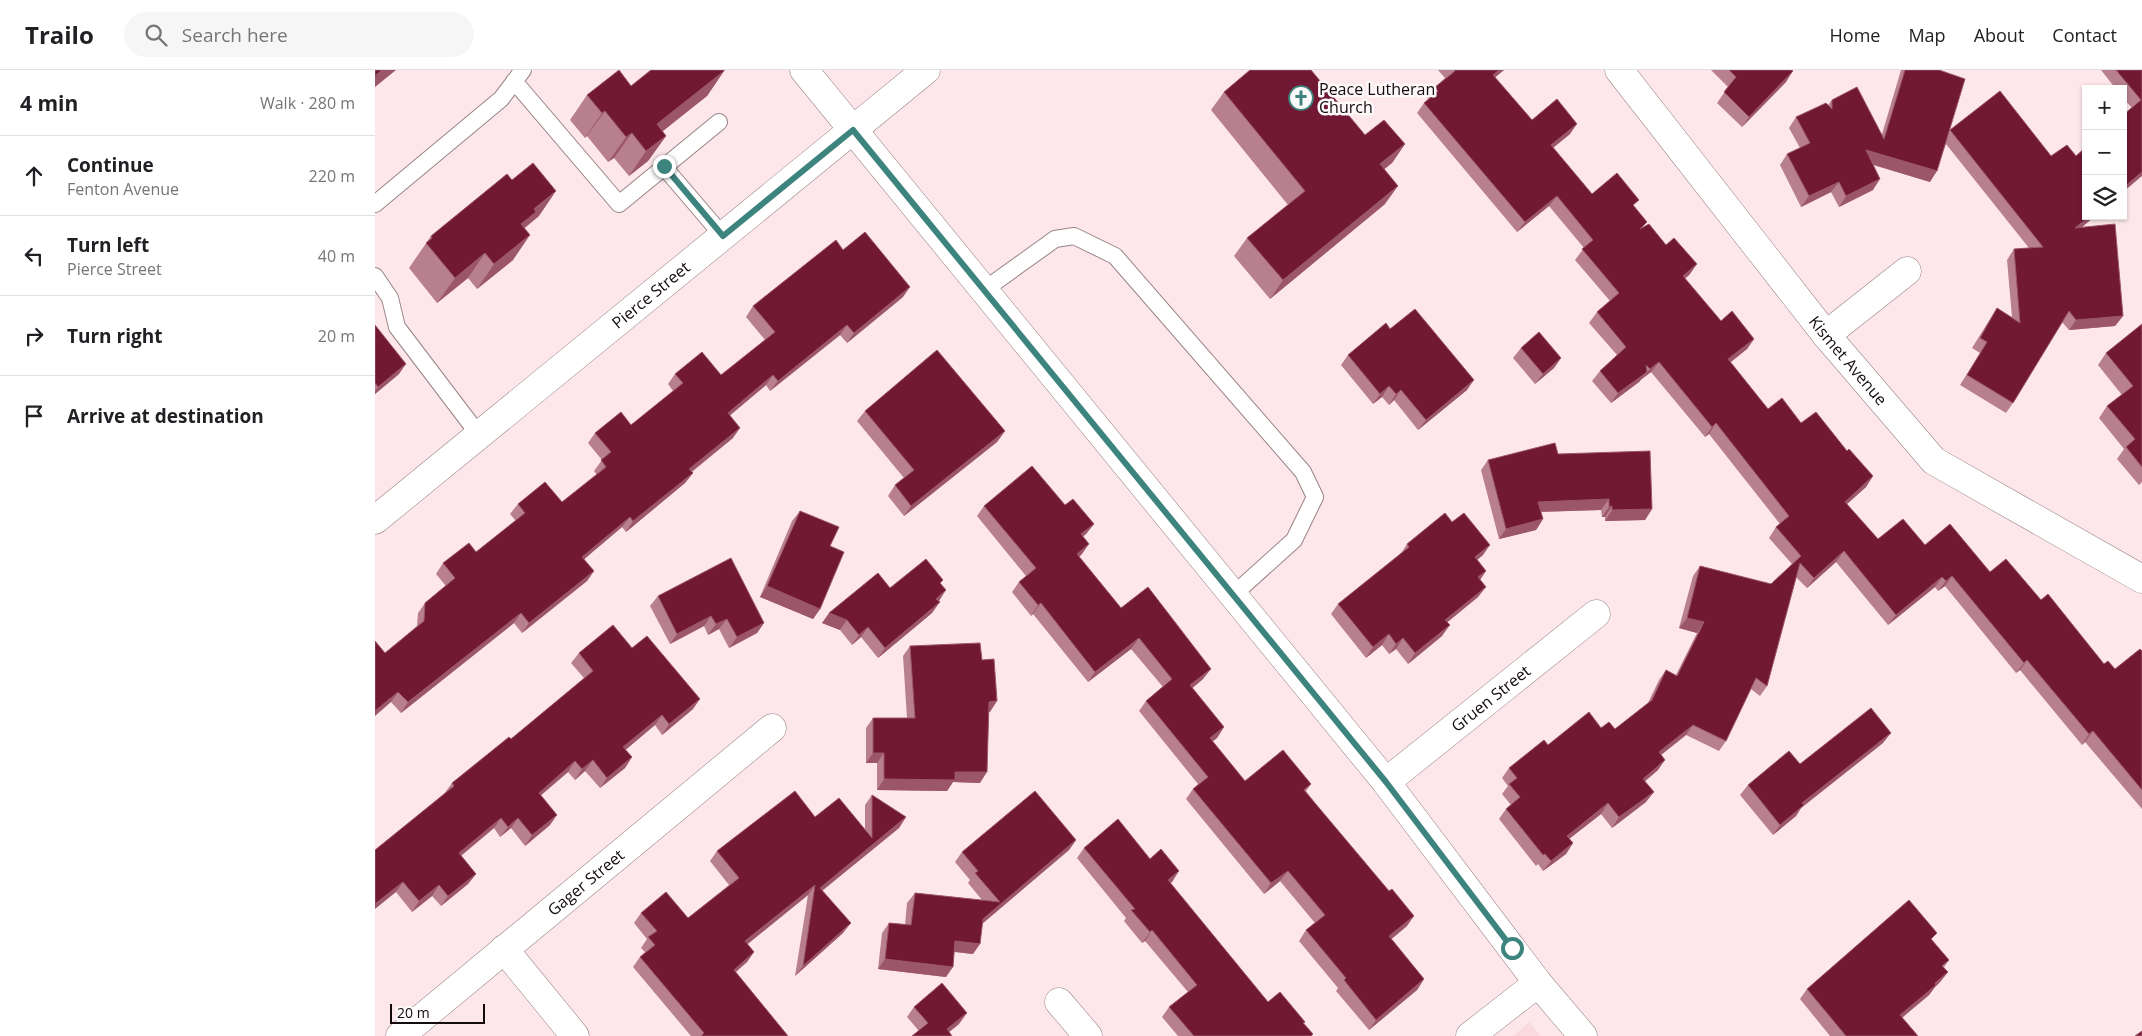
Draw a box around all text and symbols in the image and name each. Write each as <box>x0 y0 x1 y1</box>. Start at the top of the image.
search box <box>124 12 474 57</box>
text: Trailo <box>25 18 94 51</box>
icon: search <box>142 21 170 49</box>
text: Search here <box>182 22 288 48</box>
text: Home <box>1830 23 1880 47</box>
text: Map <box>1908 23 1946 47</box>
text: About <box>1974 23 2024 47</box>
text: Contact <box>2052 23 2117 47</box>
place label: Peace Lutheran Church <box>1319 78 1435 118</box>
church icon: Peace Lutheran Church <box>1288 85 1314 111</box>
map controls <box>2082 85 2127 220</box>
button: + <box>2082 85 2127 130</box>
text: 4 min <box>20 89 78 117</box>
text: Walk · 280 m <box>260 92 355 114</box>
button: − <box>2082 130 2127 175</box>
text: Continue <box>67 152 154 178</box>
route end <box>653 155 676 178</box>
icon: ahead <box>20 162 48 190</box>
text: 220 m <box>309 165 355 187</box>
button: layers <box>2082 175 2127 220</box>
text: Fenton Avenue <box>67 178 179 200</box>
text: Turn left <box>67 232 149 258</box>
icon: left <box>20 242 48 270</box>
text: 40 m <box>318 245 355 267</box>
street label: Pierce Street <box>607 256 695 333</box>
text: Pierce Street <box>67 258 162 280</box>
street label: Kismet Avenue <box>1804 311 1892 410</box>
icon: right <box>20 322 48 350</box>
text: Turn right <box>67 323 162 349</box>
text: 20 m <box>318 325 355 347</box>
icon: arrive <box>20 402 48 430</box>
text: Arrive at destination <box>67 403 264 429</box>
street label: Gruen Street <box>1446 660 1535 737</box>
street label: Gager Street <box>543 844 629 921</box>
route start <box>1501 937 1524 960</box>
scale bar <box>390 1001 485 1024</box>
text: 20 m <box>397 1003 430 1022</box>

